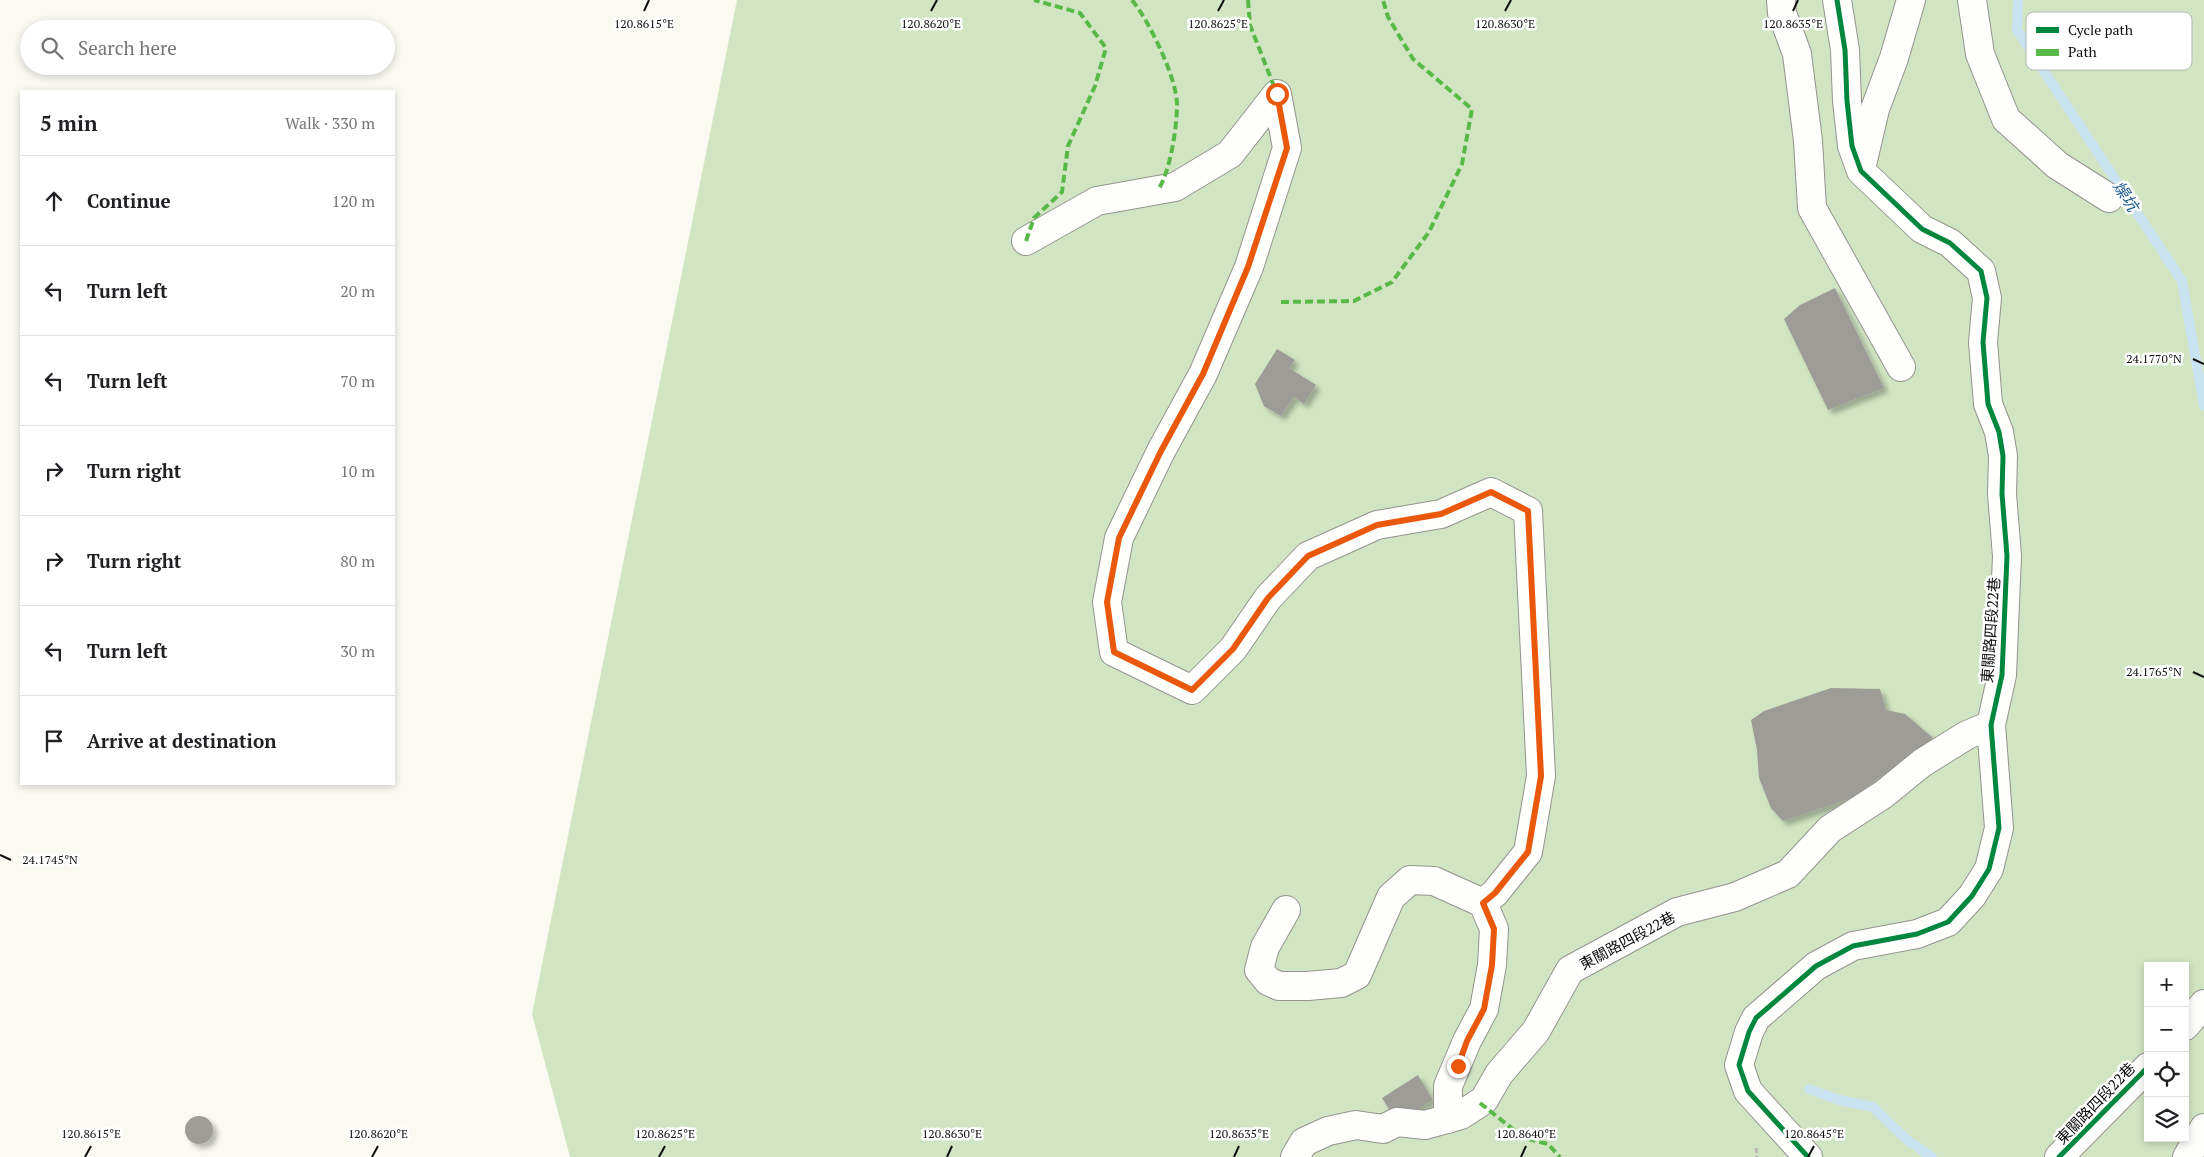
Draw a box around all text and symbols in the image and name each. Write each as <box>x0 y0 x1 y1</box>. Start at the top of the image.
legend <box>2026 12 2192 70</box>
text: 120.8615°E <box>614 16 674 31</box>
text: 120.8620°E <box>901 16 961 31</box>
text: 120.8625°E <box>1188 16 1248 31</box>
text: 120.8630°E <box>1475 16 1535 31</box>
text: 120.8635°E <box>1763 16 1823 31</box>
search box <box>20 20 395 75</box>
text: Cycle path <box>2068 20 2133 39</box>
icon: search <box>38 34 66 62</box>
text: Search here <box>78 35 177 60</box>
text: Path <box>2068 42 2097 61</box>
route start <box>1266 83 1289 106</box>
text: 5 min <box>40 109 97 137</box>
text: Walk · 330 m <box>285 112 375 134</box>
water label: 燥坑 <box>2108 177 2145 217</box>
icon: ahead <box>40 187 68 215</box>
text: Continue <box>87 188 171 213</box>
text: 120 m <box>332 190 375 212</box>
icon: left <box>40 277 68 305</box>
text: Turn left <box>87 278 168 303</box>
text: 20 m <box>340 280 375 302</box>
text: 24.1770°N <box>2126 351 2182 366</box>
icon: left <box>40 367 68 395</box>
text: Turn left <box>87 368 168 393</box>
text: 70 m <box>340 370 375 392</box>
icon: right <box>40 457 68 485</box>
text: Turn right <box>87 458 181 483</box>
text: 10 m <box>340 460 375 482</box>
icon: right <box>40 547 68 575</box>
text: Turn right <box>87 548 181 573</box>
text: 80 m <box>340 550 375 572</box>
street label: 東關路四段22巷 <box>1976 576 2004 684</box>
icon: left <box>40 637 68 665</box>
text: Turn left <box>87 638 168 663</box>
text: 30 m <box>340 640 375 662</box>
text: 24.1765°N <box>2126 664 2182 679</box>
icon: arrive <box>40 727 68 755</box>
text: Arrive at destination <box>87 728 276 753</box>
text: 24.1745°N <box>22 852 78 867</box>
street label: 東關路四段22巷 <box>1576 906 1678 974</box>
map controls <box>2144 962 2189 1142</box>
button: + <box>2144 962 2189 1007</box>
button: − <box>2144 1007 2189 1052</box>
button: locate <box>2144 1052 2189 1097</box>
route end <box>1447 1055 1470 1078</box>
street label: 東關路四段22巷 <box>2051 1058 2139 1148</box>
button: layers <box>2144 1097 2189 1142</box>
text: 120.8615°E <box>61 1126 121 1141</box>
text: 120.8620°E <box>348 1126 408 1141</box>
text: 120.8625°E <box>635 1126 695 1141</box>
text: 120.8630°E <box>922 1126 982 1141</box>
text: 120.8635°E <box>1209 1126 1269 1141</box>
text: 120.8640°E <box>1496 1126 1556 1141</box>
text: 120.8645°E <box>1784 1126 1844 1141</box>

